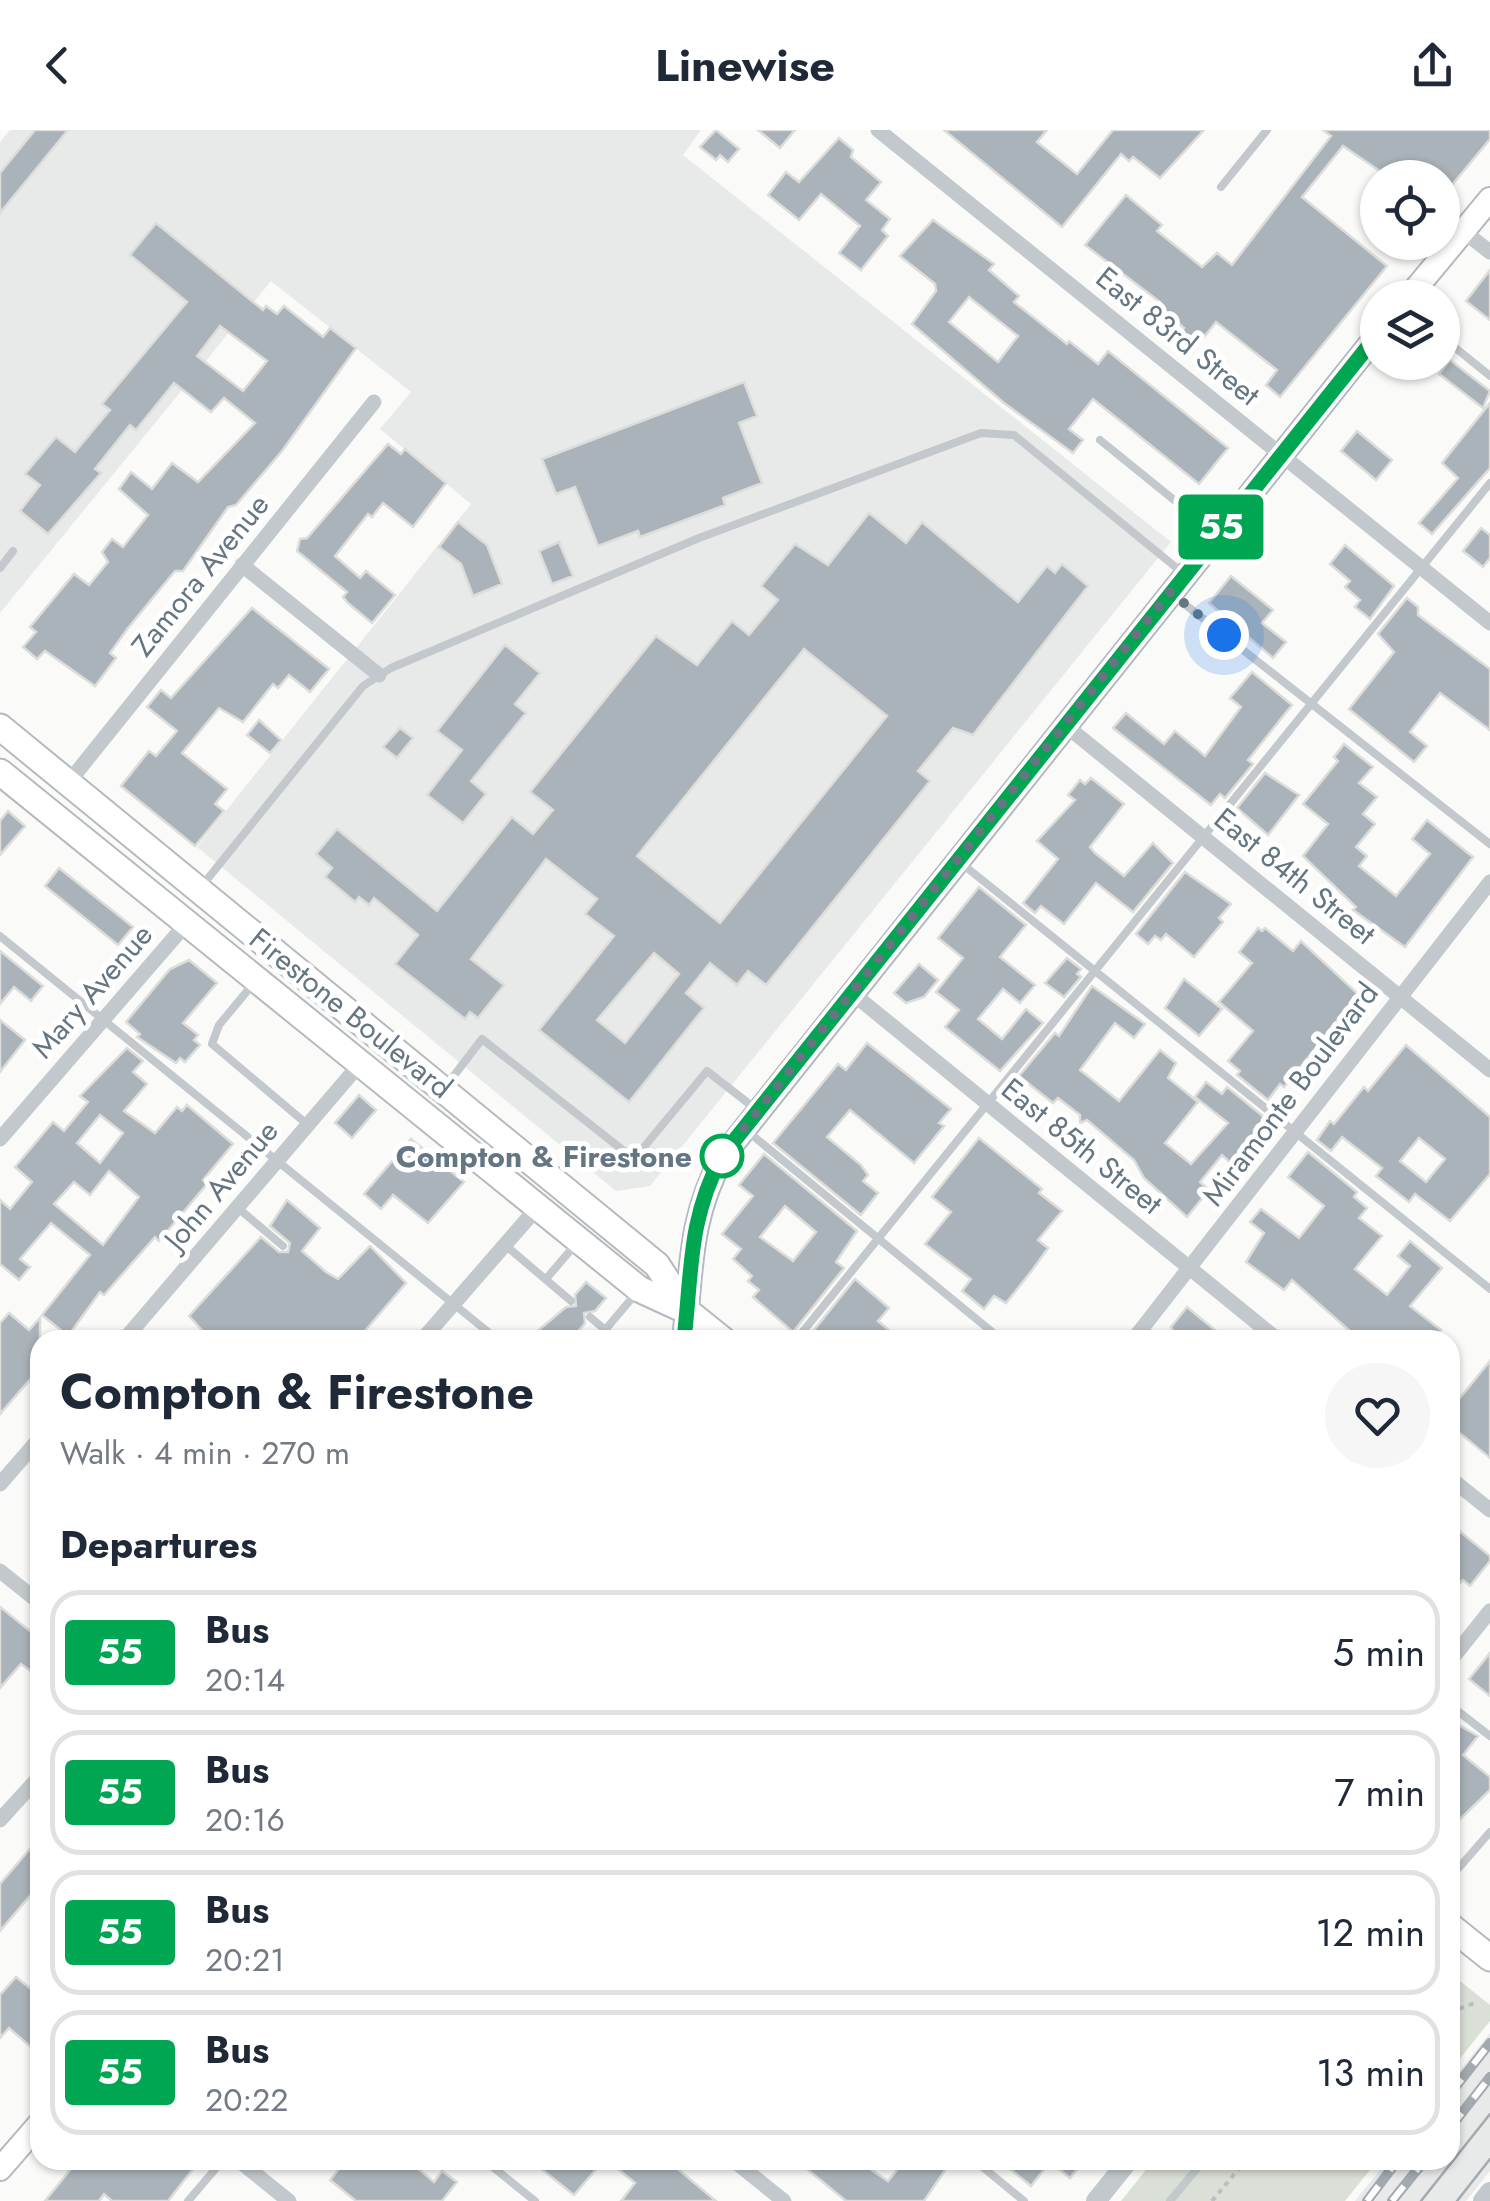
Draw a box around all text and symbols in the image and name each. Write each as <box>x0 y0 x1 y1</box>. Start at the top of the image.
text: Linewise <box>655 33 835 98</box>
icon: back <box>30 38 85 93</box>
icon: share <box>1405 38 1460 93</box>
map controls <box>1360 160 1460 380</box>
button: locate <box>1360 160 1460 260</box>
street label: East 83rd Street <box>1087 256 1270 416</box>
button: layers <box>1360 280 1460 380</box>
street label: Zamora Avenue <box>121 485 279 665</box>
line badge: 55 <box>1176 494 1266 560</box>
text: 55 <box>1198 502 1244 552</box>
your location <box>1199 610 1249 660</box>
street label: East 84th Street <box>1205 797 1386 955</box>
street label: Mary Avenue <box>21 914 163 1068</box>
street label: Firestone Boulevard <box>240 918 462 1108</box>
street label: Miramonte Boulevard <box>1192 973 1388 1215</box>
street label: East 85th Street <box>992 1068 1172 1225</box>
street label: John Avenue <box>151 1111 288 1262</box>
place label: Compton & Firestone <box>396 1135 692 1178</box>
marker: Compton & Firestone <box>701 1135 743 1177</box>
text: Compton & Firestone <box>60 1358 534 1427</box>
button: heart <box>1325 1363 1430 1468</box>
text: Walk · 4 min · 270 m <box>60 1430 350 1476</box>
text: Departures <box>60 1517 257 1572</box>
text: Bus <box>205 1602 269 1657</box>
text: 5 min <box>1333 1625 1425 1680</box>
text: 55 <box>97 1627 143 1677</box>
text: 20:14 <box>205 1657 285 1703</box>
text: Bus <box>205 1742 269 1797</box>
text: 7 min <box>1334 1765 1425 1820</box>
text: 55 <box>97 1767 143 1817</box>
text: 20:16 <box>205 1797 285 1843</box>
text: Bus <box>205 1882 269 1937</box>
text: 12 min <box>1315 1905 1425 1960</box>
text: 55 <box>97 1907 143 1957</box>
text: 20:21 <box>205 1937 285 1983</box>
text: Bus <box>205 2022 269 2077</box>
text: 13 min <box>1316 2045 1425 2100</box>
text: 55 <box>97 2047 143 2097</box>
text: 20:22 <box>205 2077 288 2123</box>

